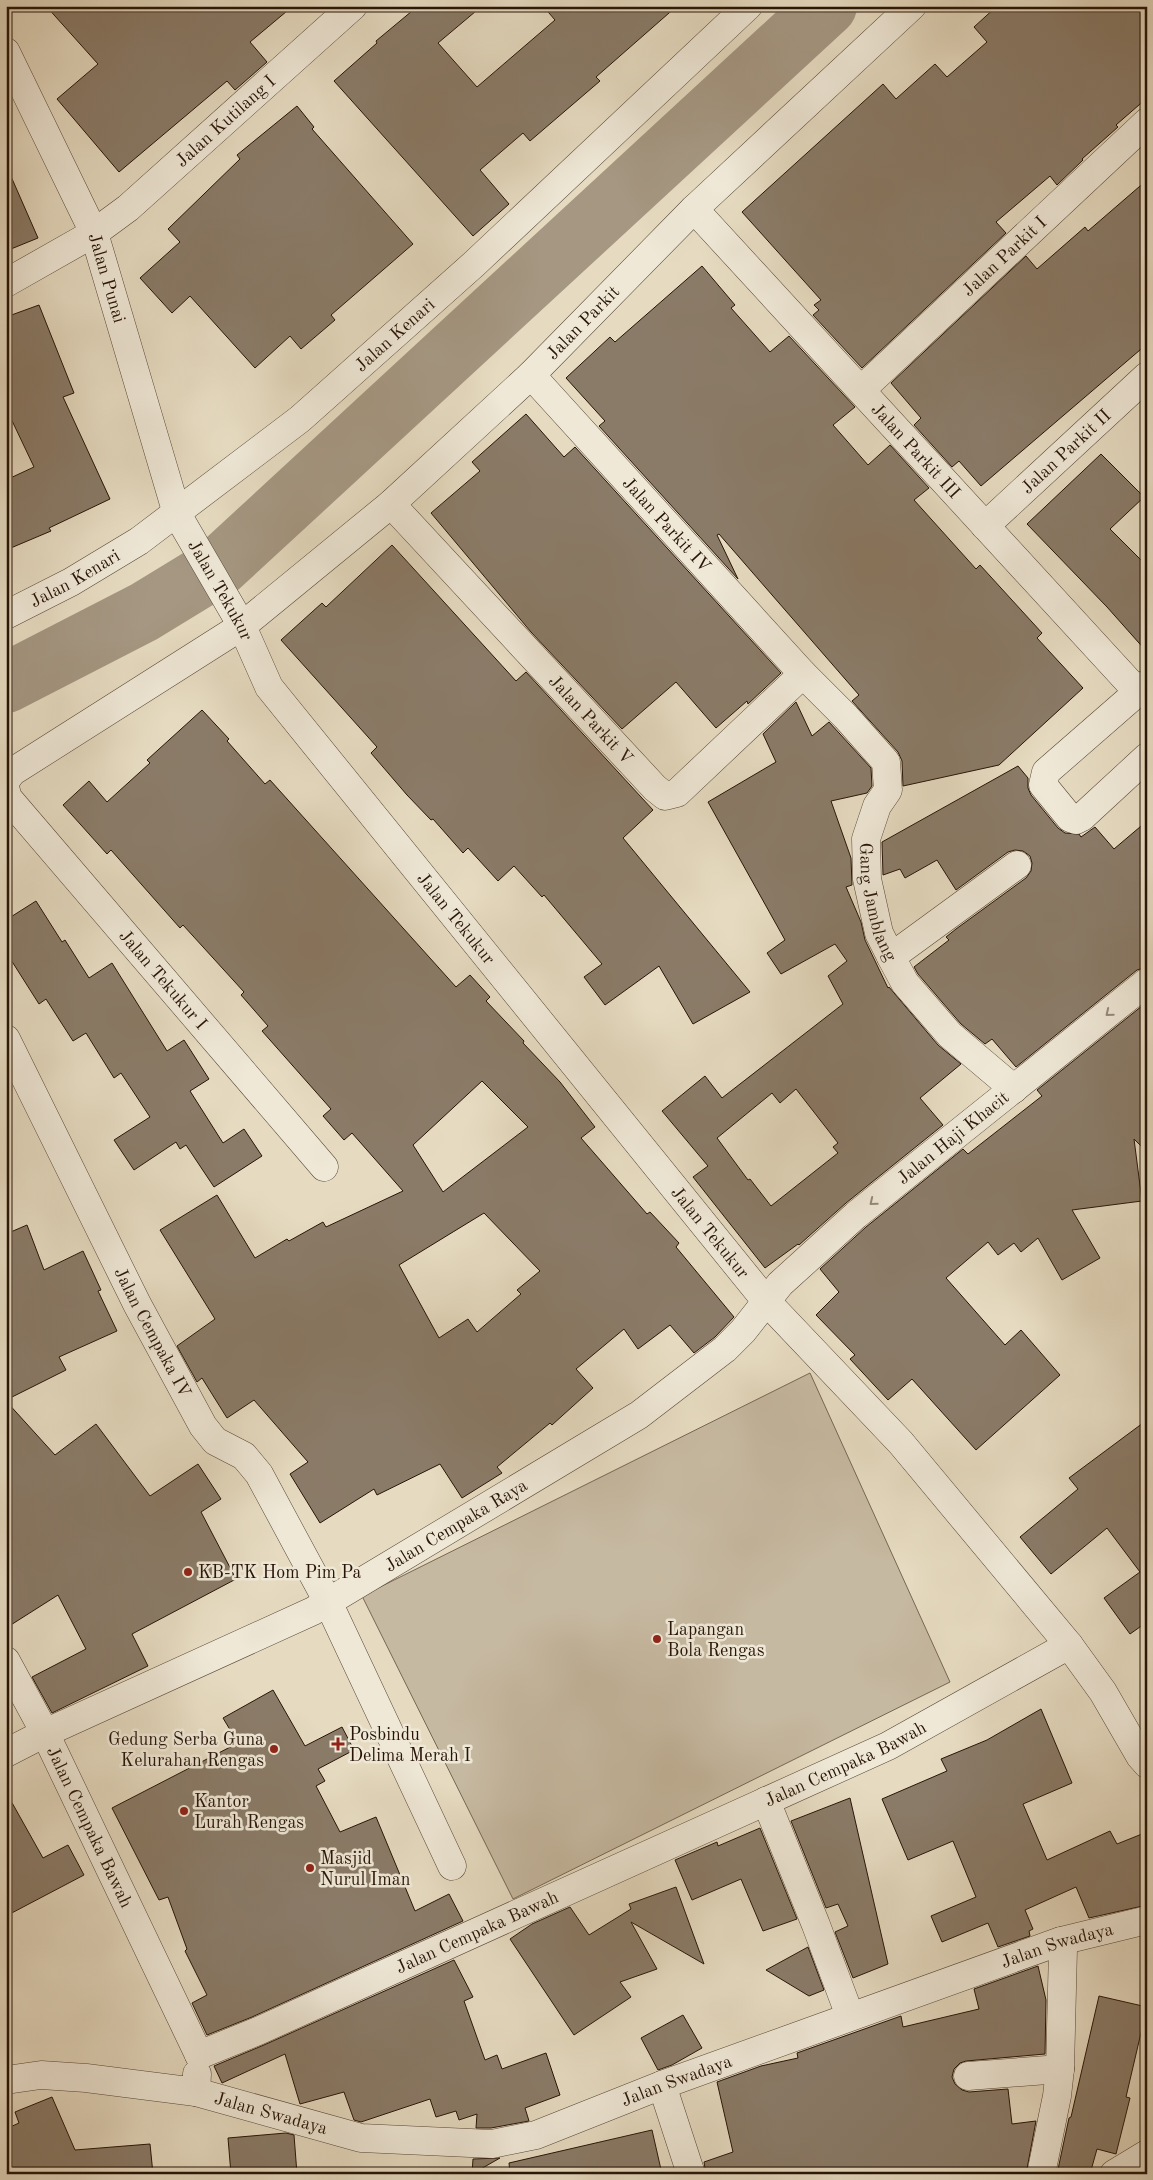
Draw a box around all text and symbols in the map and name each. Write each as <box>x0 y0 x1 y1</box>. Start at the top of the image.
street label: Jalan Kutilang I <box>173 72 279 171</box>
street label: Jalan Parkit I <box>959 213 1050 300</box>
street label: Jalan Punai <box>85 231 128 325</box>
street label: Jalan Parkit <box>543 283 623 364</box>
street label: Jalan Kenari <box>352 295 439 375</box>
street label: Jalan Parkit III <box>867 400 963 502</box>
street label: Jalan Parkit II <box>1018 406 1115 498</box>
street label: Jalan Parkit IV <box>619 474 714 576</box>
street label: Jalan Tekukur <box>184 537 255 644</box>
street label: Jalan Kenari <box>27 547 123 611</box>
street label: Jalan Parkit V <box>545 672 636 768</box>
street label: Gang Jamblang <box>856 842 900 965</box>
street label: Jalan Tekukur <box>413 870 498 969</box>
street label: Jalan Tekukur I <box>115 927 210 1033</box>
one-way arrow <box>1106 1008 1115 1016</box>
street label: Jalan Haji Khacit <box>894 1088 1013 1188</box>
street label: Jalan Tekukur <box>667 1184 752 1283</box>
one-way arrow <box>869 1197 878 1206</box>
street label: Jalan Cempaka IV <box>110 1265 194 1401</box>
street label: Jalan Cempaka Raya <box>382 1476 531 1576</box>
place label: KB-TK Hom Pim Pa <box>198 1564 362 1582</box>
marker: KB-TK Hom Pim Pa <box>182 1566 194 1578</box>
place label: Lapangan Bola Rengas <box>667 1621 765 1660</box>
marker: Lapangan Bola Rengas <box>651 1633 663 1645</box>
street label: Jalan Cempaka Bawah <box>762 1718 930 1810</box>
place label: Posbindu Delima Merah I <box>349 1726 471 1765</box>
place label: Gedung Serba Guna Kelurahan Rengas <box>108 1731 264 1770</box>
marker: Posbindu Delima Merah I <box>331 1737 345 1751</box>
marker: Gedung Serba Guna Kelurahan Rengas <box>268 1743 280 1755</box>
street label: Jalan Cempaka Bawah <box>43 1744 135 1911</box>
place label: Kantor Lurah Rengas <box>194 1793 304 1832</box>
marker: Kantor Lurah Rengas <box>178 1805 190 1817</box>
place label: Masjid Nurul Iman <box>320 1850 411 1889</box>
marker: Masjid Nurul Iman <box>304 1862 316 1874</box>
street label: Jalan Cempaka Bawah <box>393 1888 562 1977</box>
street label: Jalan Swadaya <box>999 1921 1115 1972</box>
street label: Jalan Swadaya <box>619 2053 735 2110</box>
street label: Jalan Swadaya <box>212 2090 330 2138</box>

